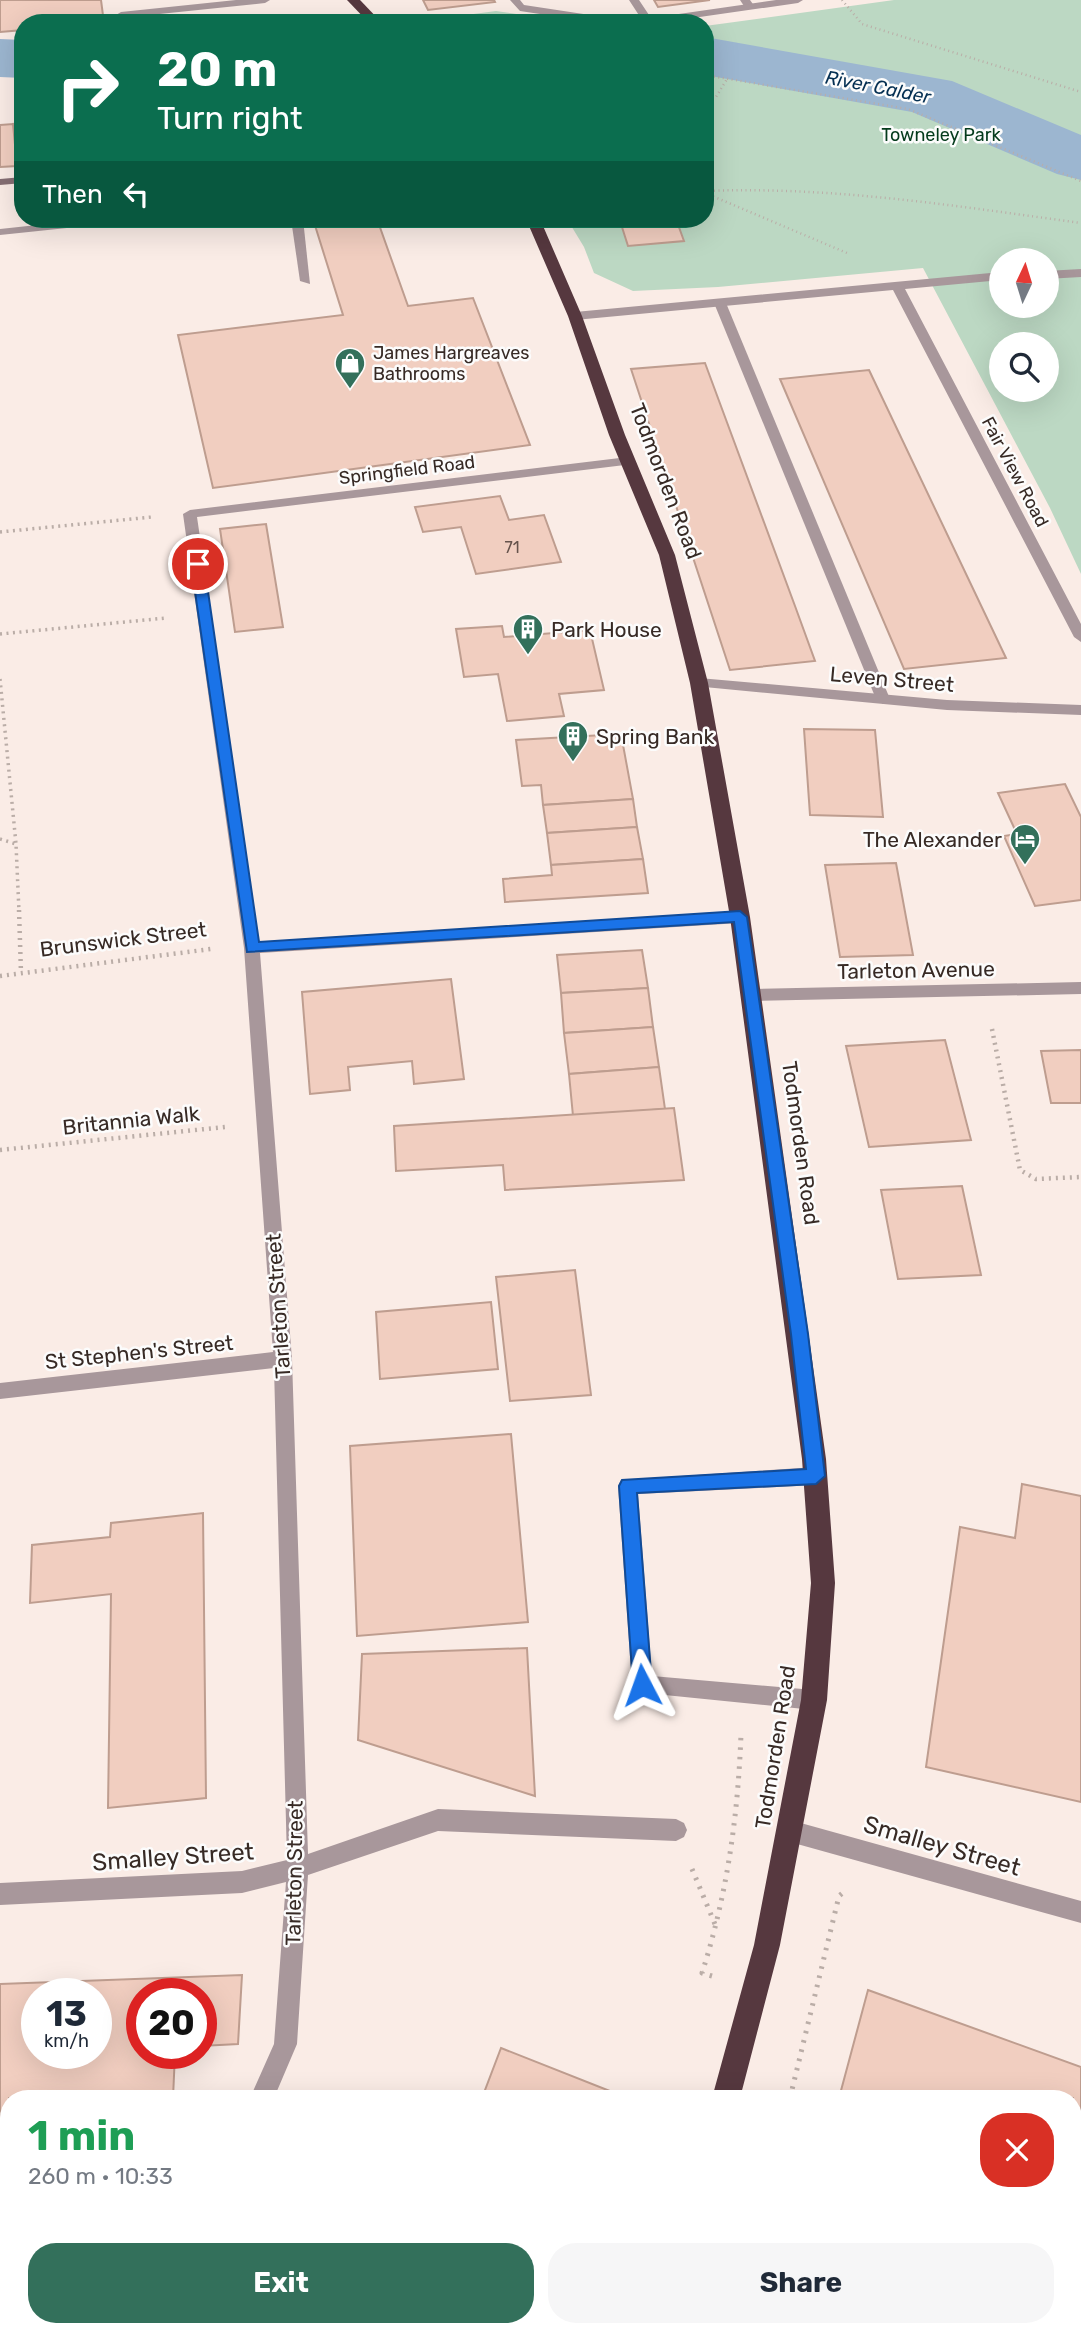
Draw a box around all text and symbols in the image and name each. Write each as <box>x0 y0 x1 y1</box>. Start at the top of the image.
text: 20 m <box>157 40 278 98</box>
icon: right <box>42 42 133 133</box>
water label: River Calder <box>823 66 933 109</box>
text: Turn right <box>157 99 302 137</box>
park label: Towneley Park <box>881 124 1002 146</box>
icon: left <box>117 175 155 213</box>
text: Then <box>42 179 103 210</box>
north arrow <box>989 248 1059 318</box>
map controls <box>989 248 1059 402</box>
button: search <box>989 332 1059 402</box>
place label: James Hargreaves Bathrooms <box>373 342 530 385</box>
shop icon: James Hargreaves Bathrooms <box>333 346 367 390</box>
street label: Todmorden Road <box>625 399 707 563</box>
street label: Fair View Road <box>977 413 1053 531</box>
street label: Springfield Road <box>338 451 476 489</box>
pin <box>168 534 228 594</box>
house number: 71 <box>504 538 520 557</box>
icon: arrive <box>179 545 217 583</box>
building icon: Park House <box>511 612 545 656</box>
place label: Park House <box>551 617 662 642</box>
street label: Leven Street <box>829 661 955 697</box>
building icon: Spring Bank <box>556 719 590 763</box>
place label: Spring Bank <box>596 724 714 749</box>
hotel icon: The Alexander <box>1008 822 1042 866</box>
place label: The Alexander <box>863 827 1002 852</box>
street label: Brunswick Street <box>38 916 208 962</box>
street label: Tarleton Avenue <box>837 956 995 984</box>
street label: Todmorden Road <box>777 1060 825 1226</box>
street label: Britannia Walk <box>61 1100 201 1140</box>
street label: Tarleton Street <box>260 1233 296 1379</box>
street label: St Stephen's Street <box>44 1330 234 1374</box>
position arrow <box>605 1648 679 1722</box>
street label: Todmorden Road <box>750 1664 800 1830</box>
street label: Tarleton Street <box>280 1800 308 1946</box>
street label: Smalley Street <box>860 1810 1024 1882</box>
street label: Smalley Street <box>91 1837 255 1877</box>
speed limit sign: 20 <box>126 1978 217 2069</box>
text: 13 <box>46 1993 87 2035</box>
text: km/h <box>44 2030 89 2052</box>
text: 1 min <box>28 2111 135 2161</box>
button: close <box>980 2113 1054 2187</box>
text: 260 m · 10:33 <box>28 2162 173 2190</box>
button: Exit <box>28 2243 534 2323</box>
button: Share <box>548 2243 1054 2323</box>

